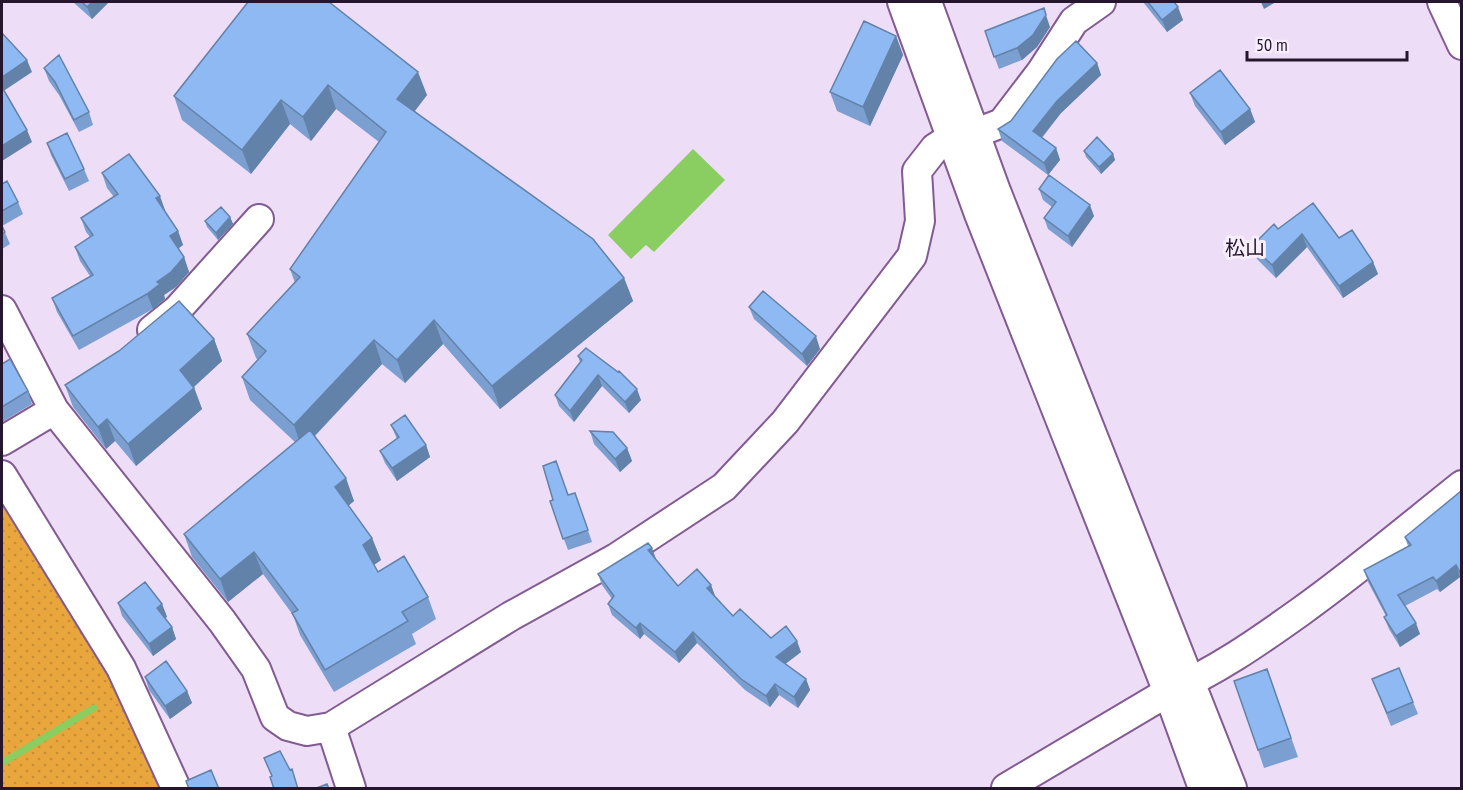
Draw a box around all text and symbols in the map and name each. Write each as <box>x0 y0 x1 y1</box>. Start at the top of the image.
scale bar <box>1247 24 1408 62</box>
text: 50 m <box>1256 33 1288 56</box>
district label: 松山 <box>1225 235 1265 261</box>

